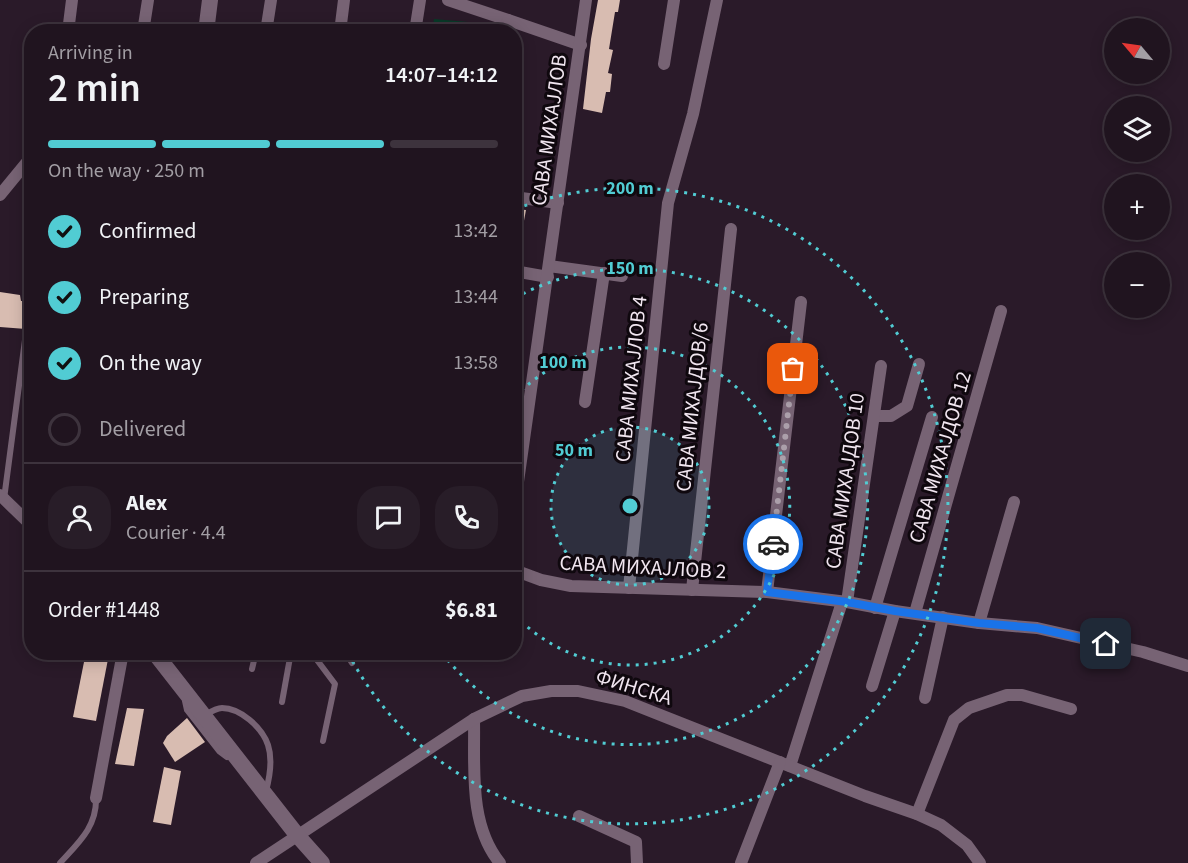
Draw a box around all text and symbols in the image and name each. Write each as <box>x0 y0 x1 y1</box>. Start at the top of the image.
north arrow <box>1104 18 1170 84</box>
map controls <box>1104 18 1170 318</box>
text: Arriving in <box>48 39 133 67</box>
street label: САВА МИХАЈЛОВ <box>524 52 574 208</box>
text: 14:07–14:12 <box>385 59 498 91</box>
text: 2 min <box>48 61 141 117</box>
button: layers <box>1104 96 1170 162</box>
text: On the way · 250 m <box>48 157 205 185</box>
button: + <box>1104 174 1170 240</box>
text: 200 m <box>606 176 654 201</box>
icon: check <box>48 215 81 248</box>
text: Confirmed <box>99 215 196 247</box>
text: 13:42 <box>453 217 498 245</box>
button: − <box>1104 252 1170 318</box>
text: 150 m <box>606 256 654 281</box>
icon: check <box>48 281 81 314</box>
text: Preparing <box>99 281 189 313</box>
text: 13:44 <box>453 283 498 311</box>
street label: САВА МИХАЈЛОВ 4 <box>607 294 655 464</box>
street label: САВА МИХАЈДОВ/6 <box>668 321 716 493</box>
pin <box>767 343 818 394</box>
icon: check <box>48 347 81 380</box>
text: On the way <box>99 347 202 379</box>
text: 13:58 <box>453 349 498 377</box>
text: 100 m <box>539 350 587 375</box>
icon: bag <box>776 352 809 385</box>
street label: САВА МИХАЈДОВ 12 <box>901 368 979 546</box>
street label: САВА МИХАЈДОВ 10 <box>818 391 872 571</box>
text: Delivered <box>99 413 186 445</box>
text: 50 m <box>555 438 593 463</box>
button: person <box>48 486 111 549</box>
button: chat <box>357 486 420 549</box>
button: phone <box>435 486 498 549</box>
text: Alex <box>126 487 167 519</box>
centre of rings <box>620 496 640 516</box>
courier <box>743 514 803 574</box>
text: Courier · 4.4 <box>126 519 226 547</box>
icon: car <box>757 528 790 561</box>
street label: САВА МИХАЈЛОВ 2 <box>559 548 727 586</box>
text: Order #1448 <box>48 594 160 626</box>
text: $6.81 <box>445 594 498 626</box>
pin <box>1080 618 1131 669</box>
icon: home <box>1089 627 1122 660</box>
street label: ФИНСКА <box>592 661 676 713</box>

